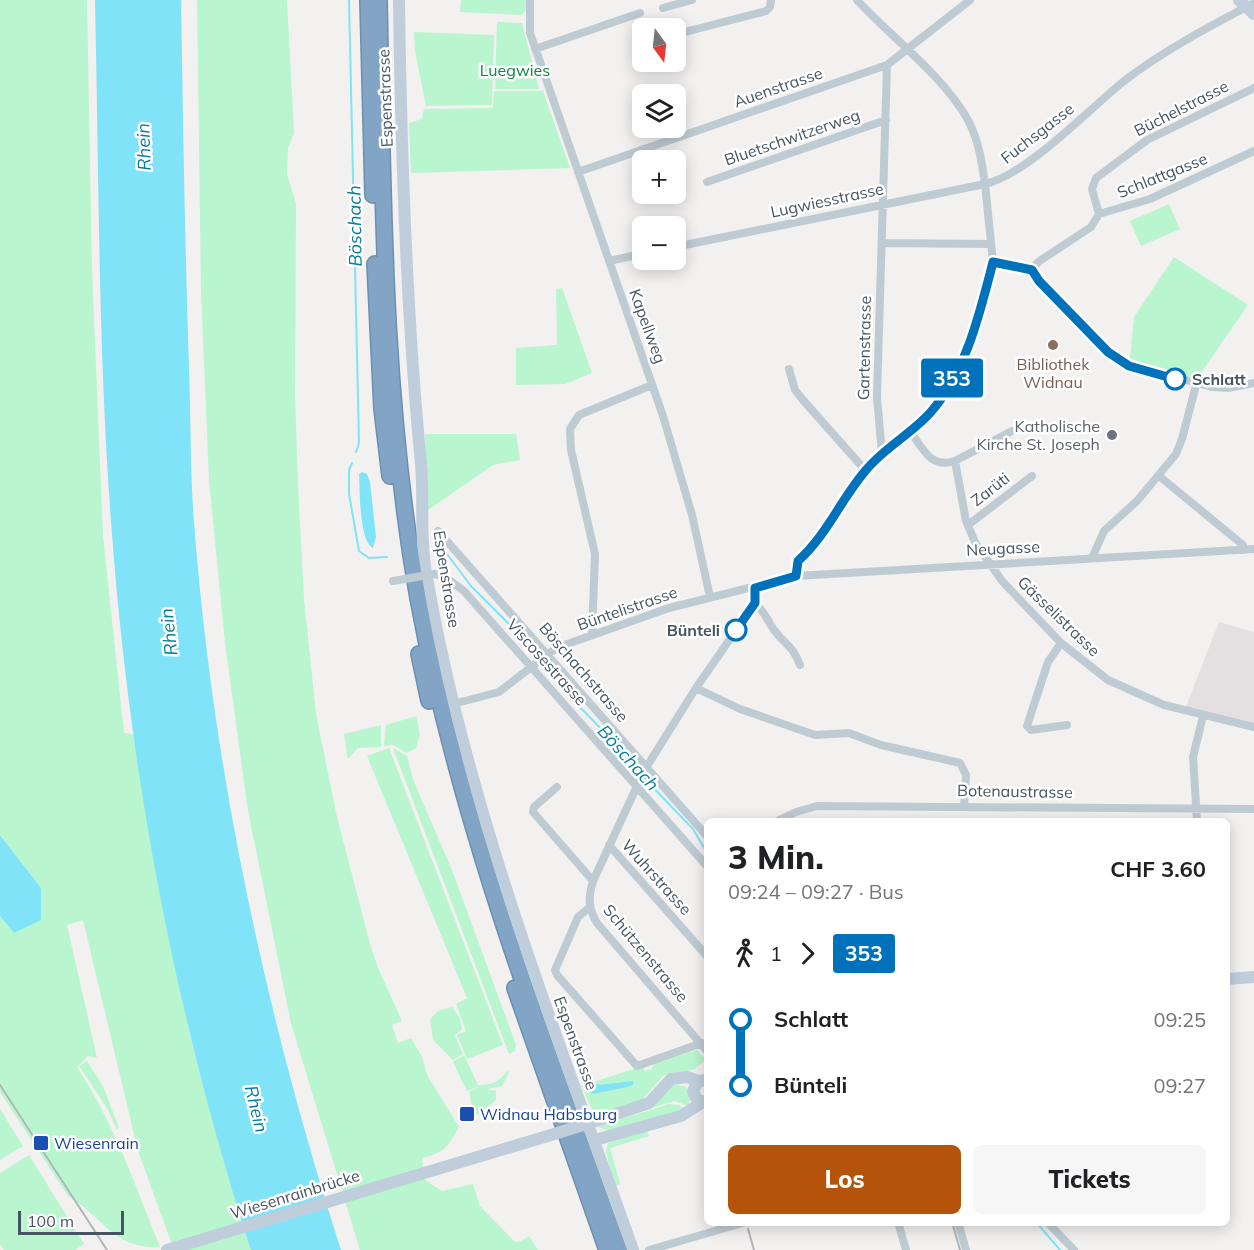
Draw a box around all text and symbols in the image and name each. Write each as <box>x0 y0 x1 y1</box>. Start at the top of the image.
north arrow <box>632 18 686 72</box>
map controls <box>632 18 686 270</box>
street label: Espenstrasse <box>373 49 397 147</box>
park label: Luegwies <box>480 60 550 80</box>
street label: Auenstrasse <box>731 62 825 112</box>
street label: Büchelstrasse <box>1130 76 1232 140</box>
button: layers <box>632 84 686 138</box>
street label: Fuchsgasse <box>997 98 1077 168</box>
street label: Bluetschwitzerweg <box>722 104 862 170</box>
water label: Rhein <box>131 123 156 171</box>
street label: Schlattgasse <box>1114 148 1210 202</box>
button: + <box>632 150 686 204</box>
street label: Lugwiesstrasse <box>769 178 885 222</box>
water label: Böschach <box>342 185 367 267</box>
button: − <box>632 216 686 270</box>
street label: Kapellweg <box>625 286 671 366</box>
street label: Gartenstrasse <box>853 296 875 400</box>
marker: Bibliothek Widnau <box>1046 338 1060 352</box>
place label: Bibliothek Widnau <box>1017 354 1090 392</box>
line badge: 353 <box>918 358 986 398</box>
text: 353 <box>933 365 971 391</box>
marker: Schlatt <box>1164 368 1186 390</box>
place label: Schlatt <box>1192 369 1246 389</box>
place label: Katholische Kirche St. Joseph <box>977 416 1100 454</box>
marker: Katholische Kirche St. Joseph <box>1105 428 1119 442</box>
street label: Zarüti <box>967 468 1013 510</box>
street label: Espenstrasse <box>429 529 465 629</box>
street label: Neugasse <box>966 536 1040 560</box>
street label: Gässelistrasse <box>1014 572 1104 660</box>
street label: Büntelistrasse <box>574 582 680 634</box>
water label: Rhein <box>155 607 182 657</box>
street label: Viscosestrasse <box>503 615 591 709</box>
street label: Böschachstrasse <box>535 618 633 726</box>
marker: Bünteli <box>725 619 747 641</box>
place label: Bünteli <box>667 620 720 640</box>
water label: Böschach <box>593 720 664 796</box>
street label: Botenaustrasse <box>957 780 1073 802</box>
street label: Wuhrstrasse <box>618 835 696 919</box>
text: 3 Min. <box>728 836 824 877</box>
text: CHF 3.60 <box>1110 855 1206 883</box>
text: 09:24 – 09:27 · Bus <box>728 879 904 904</box>
street label: Schützenstrasse <box>599 900 693 1006</box>
icon: walk <box>728 937 761 970</box>
icon: forward <box>791 937 824 970</box>
text: 353 <box>845 940 883 966</box>
text: 1 <box>770 941 782 966</box>
street label: Espenstrasse <box>550 993 602 1093</box>
text: Schlatt <box>774 1005 848 1033</box>
text: 09:25 <box>1153 1007 1206 1032</box>
text: Bünteli <box>774 1071 847 1099</box>
text: 09:27 <box>1153 1073 1206 1098</box>
water label: Rhein <box>240 1083 273 1135</box>
place label: Widnau Habsburg <box>480 1104 617 1124</box>
marker: Widnau Habsburg <box>458 1105 476 1123</box>
place label: Wiesenrain <box>54 1133 139 1153</box>
marker: Wiesenrain <box>32 1134 50 1152</box>
button: Los <box>728 1145 961 1214</box>
button: Tickets <box>973 1145 1206 1214</box>
street label: Wiesenrainbrücke <box>228 1165 362 1223</box>
scale bar <box>18 1208 124 1236</box>
text: 100 m <box>27 1211 74 1231</box>

